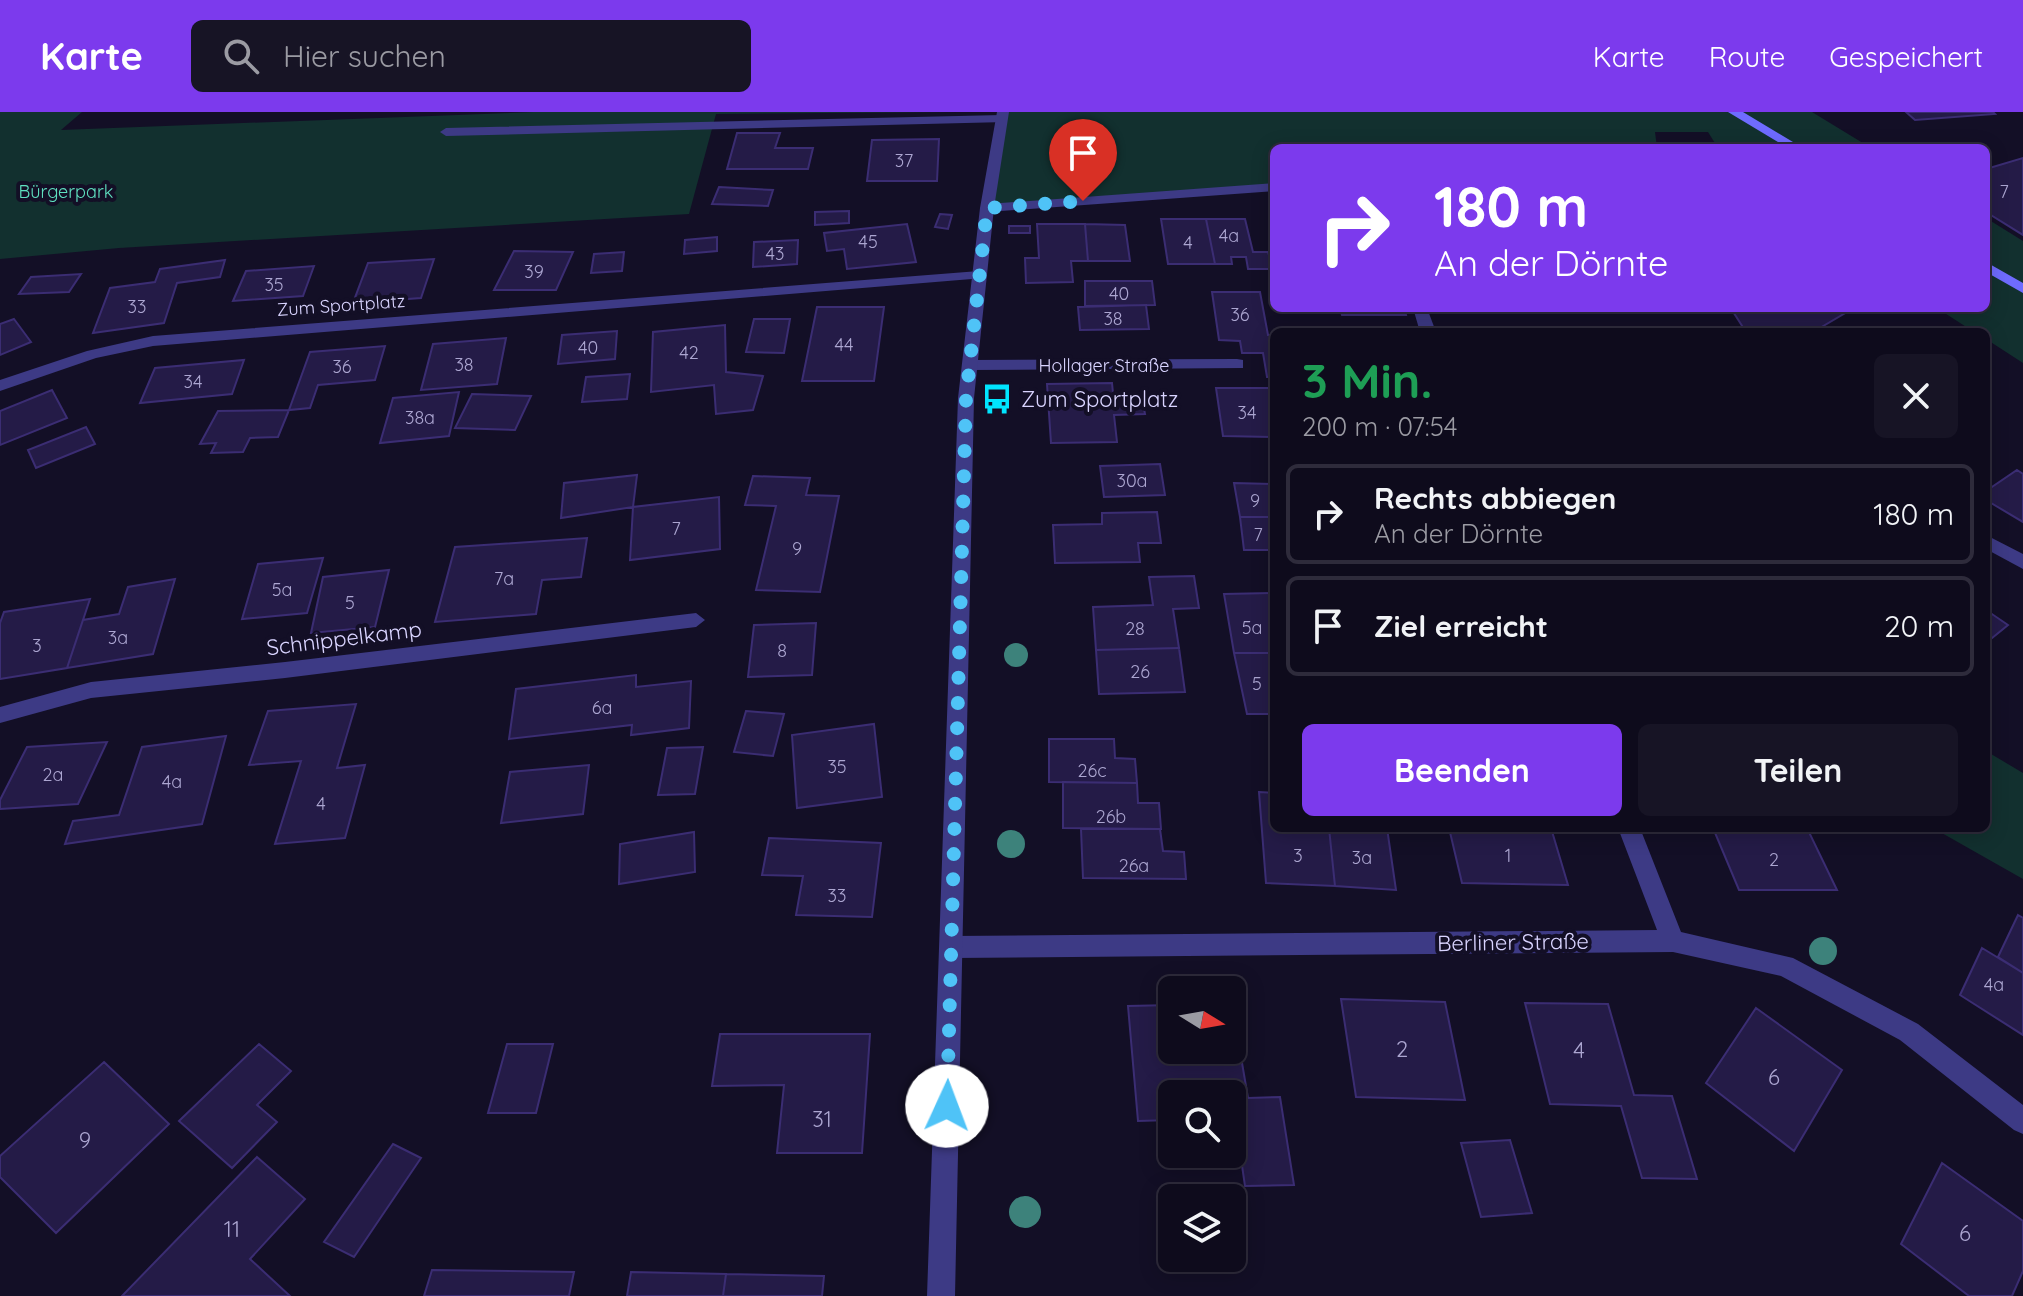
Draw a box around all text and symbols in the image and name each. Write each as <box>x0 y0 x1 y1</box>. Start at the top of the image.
search box <box>191 20 751 92</box>
text: Karte <box>40 32 143 80</box>
icon: search <box>219 34 263 78</box>
text: Hier suchen <box>283 37 446 75</box>
text: Karte <box>1593 39 1665 74</box>
text: Route <box>1709 39 1785 74</box>
text: Gespeichert <box>1829 39 1983 74</box>
pin <box>1049 119 1117 201</box>
icon: arrive <box>1061 131 1105 175</box>
house number: 37 <box>895 149 913 172</box>
text: 180 m <box>1434 171 1588 241</box>
icon: right <box>1302 176 1406 280</box>
park label: Bürgerpark <box>19 180 113 203</box>
house number: 7 <box>1999 180 2009 203</box>
house number: 4a <box>1219 224 1239 247</box>
house number: 45 <box>858 230 878 253</box>
house number: 4 <box>1183 231 1193 254</box>
text: An der Dörnte <box>1434 240 1668 285</box>
house number: 43 <box>766 242 784 265</box>
house number: 39 <box>524 260 544 283</box>
house number: 35 <box>264 273 284 296</box>
house number: 40 <box>1109 282 1129 305</box>
street label: Zum Sportplatz <box>276 289 406 321</box>
house number: 33 <box>128 295 146 318</box>
house number: 36 <box>1230 303 1250 326</box>
house number: 38 <box>1103 307 1123 330</box>
house number: 44 <box>835 333 853 356</box>
house number: 40 <box>578 336 598 359</box>
house number: 42 <box>679 341 699 364</box>
text: 3 Min. <box>1302 350 1432 410</box>
house number: 38 <box>454 353 474 376</box>
street label: Hollager Straße <box>1039 354 1169 377</box>
button: close <box>1874 354 1958 438</box>
house number: 36 <box>332 355 352 378</box>
house number: 34 <box>184 370 202 393</box>
bus stop icon: Zum Sportplatz <box>980 382 1014 416</box>
place label: Zum Sportplatz <box>1021 385 1178 413</box>
house number: 34 <box>1238 401 1256 424</box>
house number: 38a <box>405 406 435 429</box>
text: 200 m · 07:54 <box>1302 410 1458 443</box>
house number: 30a <box>1116 469 1148 492</box>
text: Rechts abbiegen <box>1374 479 1616 517</box>
house number: 9 <box>1250 489 1260 512</box>
icon: right <box>1306 492 1350 536</box>
text: 180 m <box>1873 495 1954 533</box>
house number: 7 <box>671 517 681 540</box>
text: An der Dörnte <box>1374 517 1543 550</box>
house number: 7 <box>1253 523 1263 546</box>
house number: 9 <box>792 537 802 560</box>
house number: 7a <box>494 567 514 590</box>
house number: 5a <box>272 578 292 601</box>
house number: 5 <box>345 591 355 614</box>
icon: arrive <box>1306 604 1350 648</box>
text: Ziel erreicht <box>1374 607 1548 645</box>
text: 20 m <box>1884 607 1954 645</box>
street label: Schnippelkamp <box>265 615 423 661</box>
house number: 5a <box>1242 616 1262 639</box>
house number: 28 <box>1125 617 1145 640</box>
house number: 3a <box>108 626 128 649</box>
house number: 3 <box>32 634 42 657</box>
house number: 8 <box>777 639 787 662</box>
house number: 26 <box>1130 660 1150 683</box>
house number: 5 <box>1252 672 1262 695</box>
house number: 6a <box>592 696 612 719</box>
button: Beenden <box>1302 724 1622 816</box>
button: Teilen <box>1638 724 1958 816</box>
house number: 35 <box>827 755 847 778</box>
house number: 26c <box>1078 759 1106 782</box>
house number: 2a <box>43 763 63 786</box>
house number: 4a <box>162 770 182 793</box>
house number: 4 <box>316 792 326 815</box>
house number: 26b <box>1096 805 1126 828</box>
house number: 3 <box>1293 844 1303 867</box>
house number: 1 <box>1505 844 1511 867</box>
house number: 3a <box>1352 846 1372 869</box>
house number: 2 <box>1769 848 1779 871</box>
house number: 26a <box>1119 854 1149 877</box>
house number: 33 <box>828 884 846 907</box>
street label: Berliner Straße <box>1437 927 1589 957</box>
house number: 4a <box>1984 973 2004 996</box>
north arrow <box>1158 976 1246 1064</box>
map controls <box>1158 976 1246 1272</box>
house number: 2 <box>1396 1035 1408 1063</box>
house number: 4 <box>1573 1036 1585 1064</box>
house number: 6 <box>1768 1063 1780 1091</box>
position arrow <box>905 1064 989 1148</box>
button: search <box>1158 1080 1246 1168</box>
house number: 31 <box>812 1105 832 1133</box>
house number: 9 <box>79 1126 91 1154</box>
button: layers <box>1158 1184 1246 1272</box>
house number: 11 <box>224 1215 240 1243</box>
house number: 6 <box>1959 1219 1971 1247</box>

